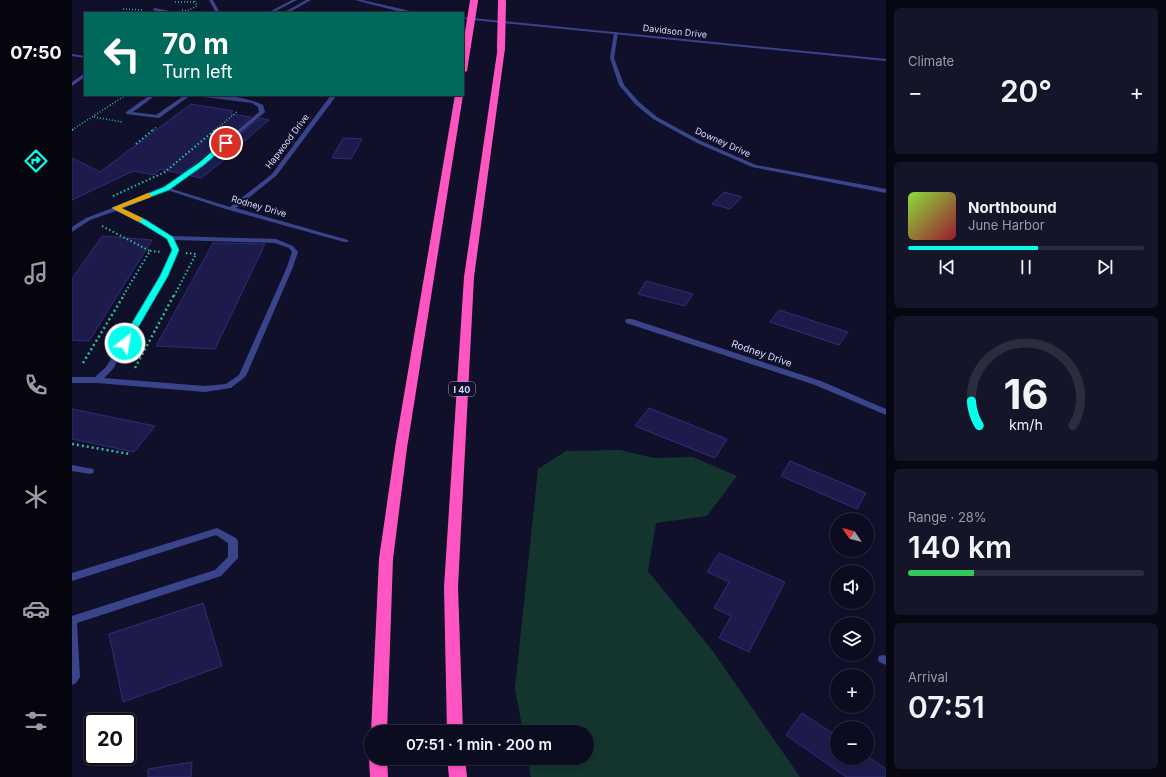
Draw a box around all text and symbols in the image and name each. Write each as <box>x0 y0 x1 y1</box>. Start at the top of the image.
street label: Davidson Drive <box>642 22 708 40</box>
text: 70 m <box>162 27 229 61</box>
icon: left <box>96 28 148 80</box>
text: 07:50 <box>10 42 62 63</box>
text: Climate <box>908 53 954 69</box>
text: Turn left <box>162 61 232 82</box>
text: 20° <box>1000 73 1052 109</box>
text: − <box>908 79 923 105</box>
text: + <box>1129 79 1144 105</box>
street label: Hapwood Drive <box>263 112 311 170</box>
street label: Downey Drive <box>694 125 752 159</box>
pin <box>209 126 243 160</box>
icon: arrive <box>215 132 237 154</box>
icon: directions <box>22 147 50 175</box>
street label: Rodney Drive <box>230 193 288 219</box>
text: Northbound <box>968 198 1057 217</box>
text: June Harbor <box>968 217 1045 233</box>
icon: previous <box>936 256 958 278</box>
icon: pause <box>1015 256 1037 278</box>
icon: next <box>1094 256 1116 278</box>
icon: music <box>22 259 50 287</box>
position arrow <box>104 322 146 364</box>
street label: Rodney Drive <box>730 337 794 369</box>
text: 16 <box>1004 369 1048 419</box>
icon: phone <box>22 371 50 399</box>
road number: I 40 <box>449 382 475 396</box>
text: km/h <box>1009 416 1043 433</box>
icon: climate <box>22 483 50 511</box>
text: Range · 28% <box>908 509 987 525</box>
north arrow <box>830 513 874 557</box>
map controls <box>830 513 874 765</box>
text: 140 km <box>908 529 1012 565</box>
button: sound <box>830 565 874 609</box>
icon: car <box>22 595 50 623</box>
button: layers <box>830 617 874 661</box>
button: + <box>830 669 874 713</box>
text: Arrival <box>908 669 948 685</box>
text: 07:51 <box>908 689 985 725</box>
icon: filters <box>22 707 50 735</box>
speed limit sign: 20 <box>84 713 136 765</box>
button: − <box>830 721 874 765</box>
text: 07:51 · 1 min · 200 m <box>406 735 552 754</box>

